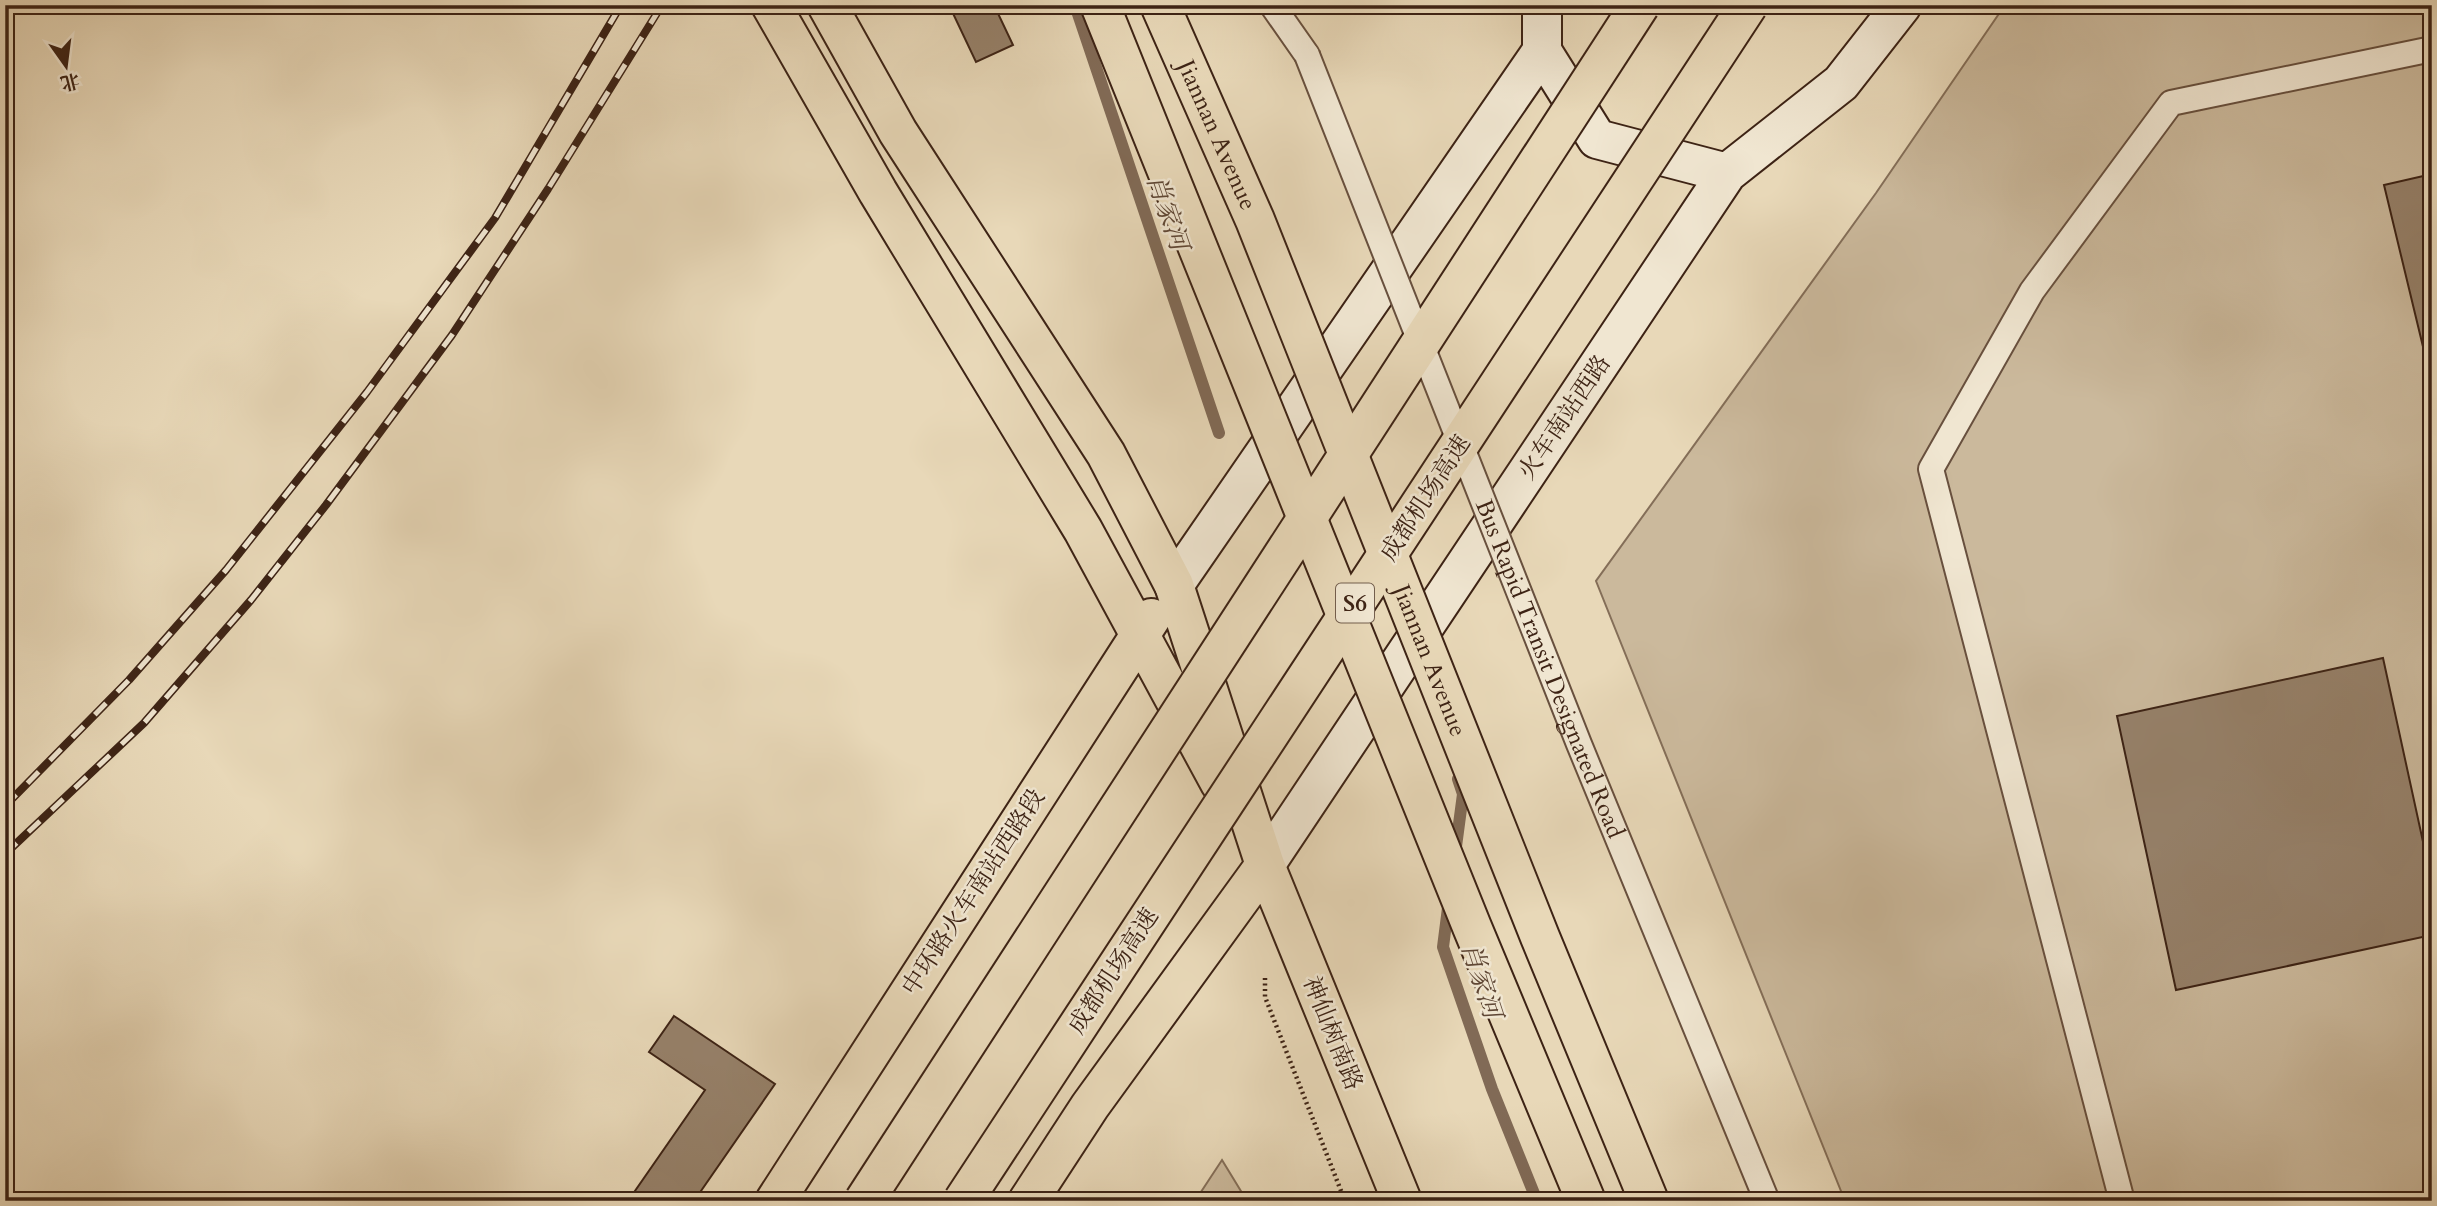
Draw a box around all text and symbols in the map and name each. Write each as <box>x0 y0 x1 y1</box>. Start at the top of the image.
north arrow <box>32 32 102 102</box>
street label: Jiannan Avenue <box>1168 52 1265 215</box>
text: 北 <box>58 67 82 96</box>
water label: 肖家河 <box>1138 170 1198 259</box>
street label: 火车南站西路 <box>1510 348 1618 486</box>
street label: 成都机场高速 <box>1372 429 1478 568</box>
street label: Bus Rapid Transit Designated Road <box>1467 495 1632 843</box>
street label: Jiannan Avenue <box>1383 577 1475 741</box>
road number: S6 <box>1336 583 1374 622</box>
street label: 中环路火车南站西路段 <box>894 783 1053 1002</box>
street label: 成都机场高速 <box>1060 902 1166 1041</box>
water label: 肖家河 <box>1453 938 1511 1026</box>
street label: 神仙树南路 <box>1295 971 1370 1095</box>

